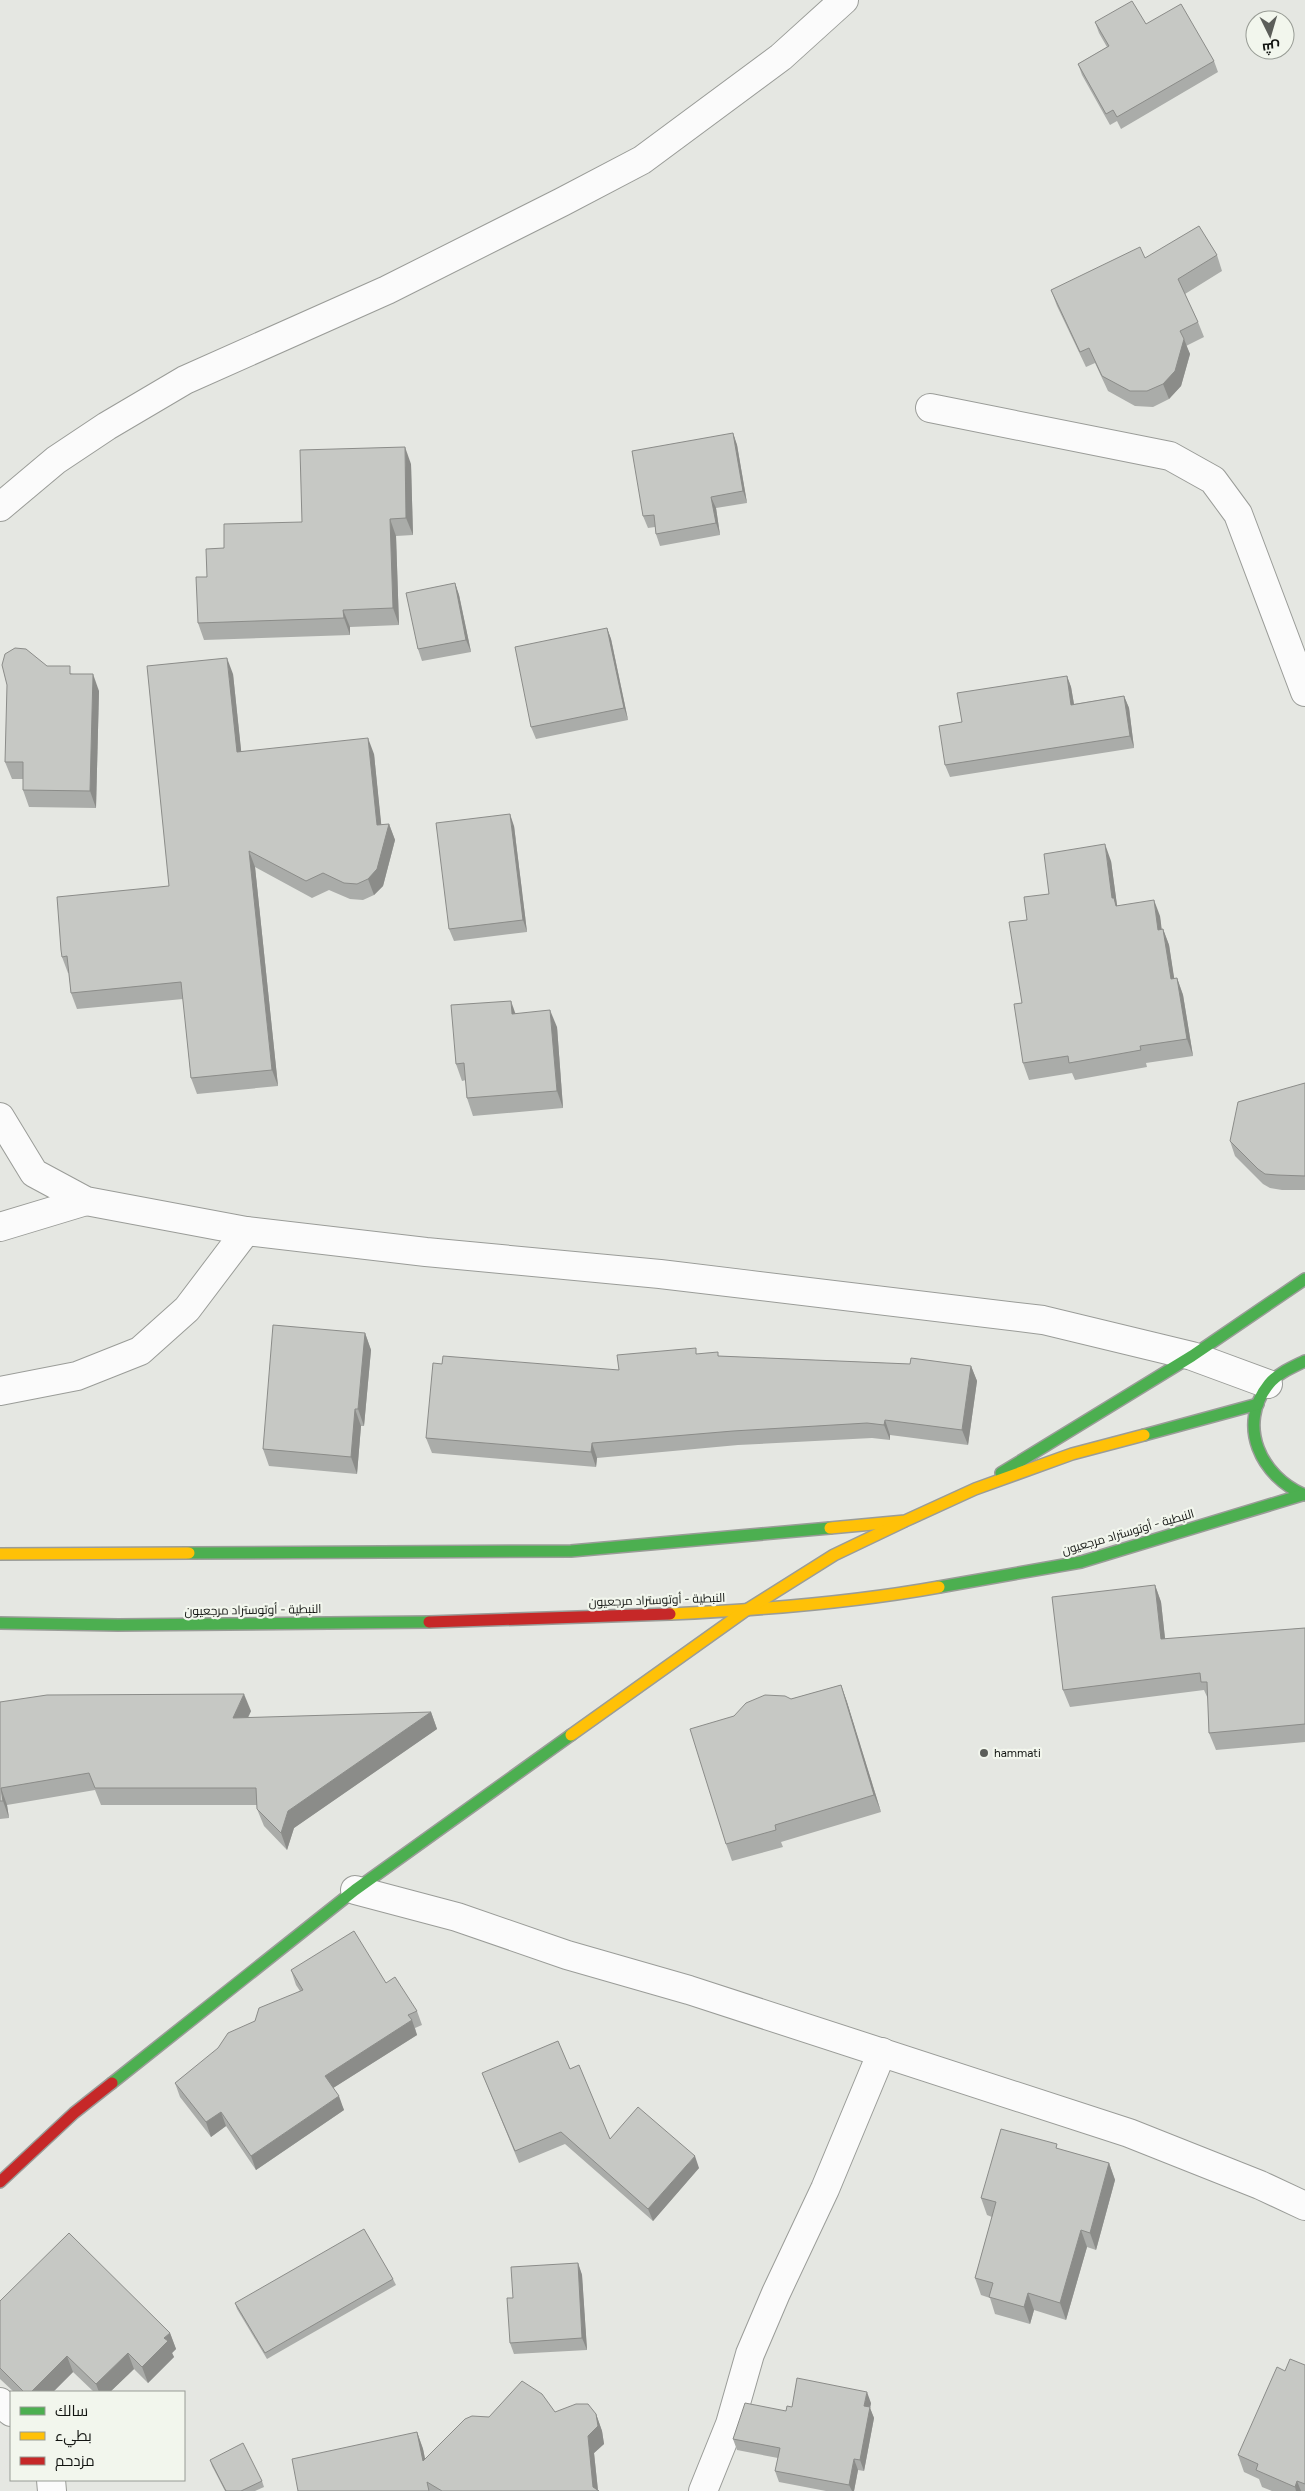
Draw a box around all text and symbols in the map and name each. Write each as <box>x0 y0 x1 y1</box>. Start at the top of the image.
north arrow <box>1245 10 1295 60</box>
text: ش <box>1261 38 1281 57</box>
street label: النبطية - أوتوستراد مرجعيون <box>1060 1505 1196 1558</box>
street label: النبطية - أوتوستراد مرجعيون <box>588 1590 726 1609</box>
street label: النبطية - أوتوستراد مرجعيون <box>184 1601 322 1618</box>
place label: hammati <box>994 1746 1041 1760</box>
marker: hammati <box>978 1747 990 1759</box>
legend <box>10 2391 185 2481</box>
text: سالك <box>55 2402 88 2420</box>
text: بطيء <box>55 2427 92 2448</box>
text: مزدحم <box>55 2452 95 2471</box>

